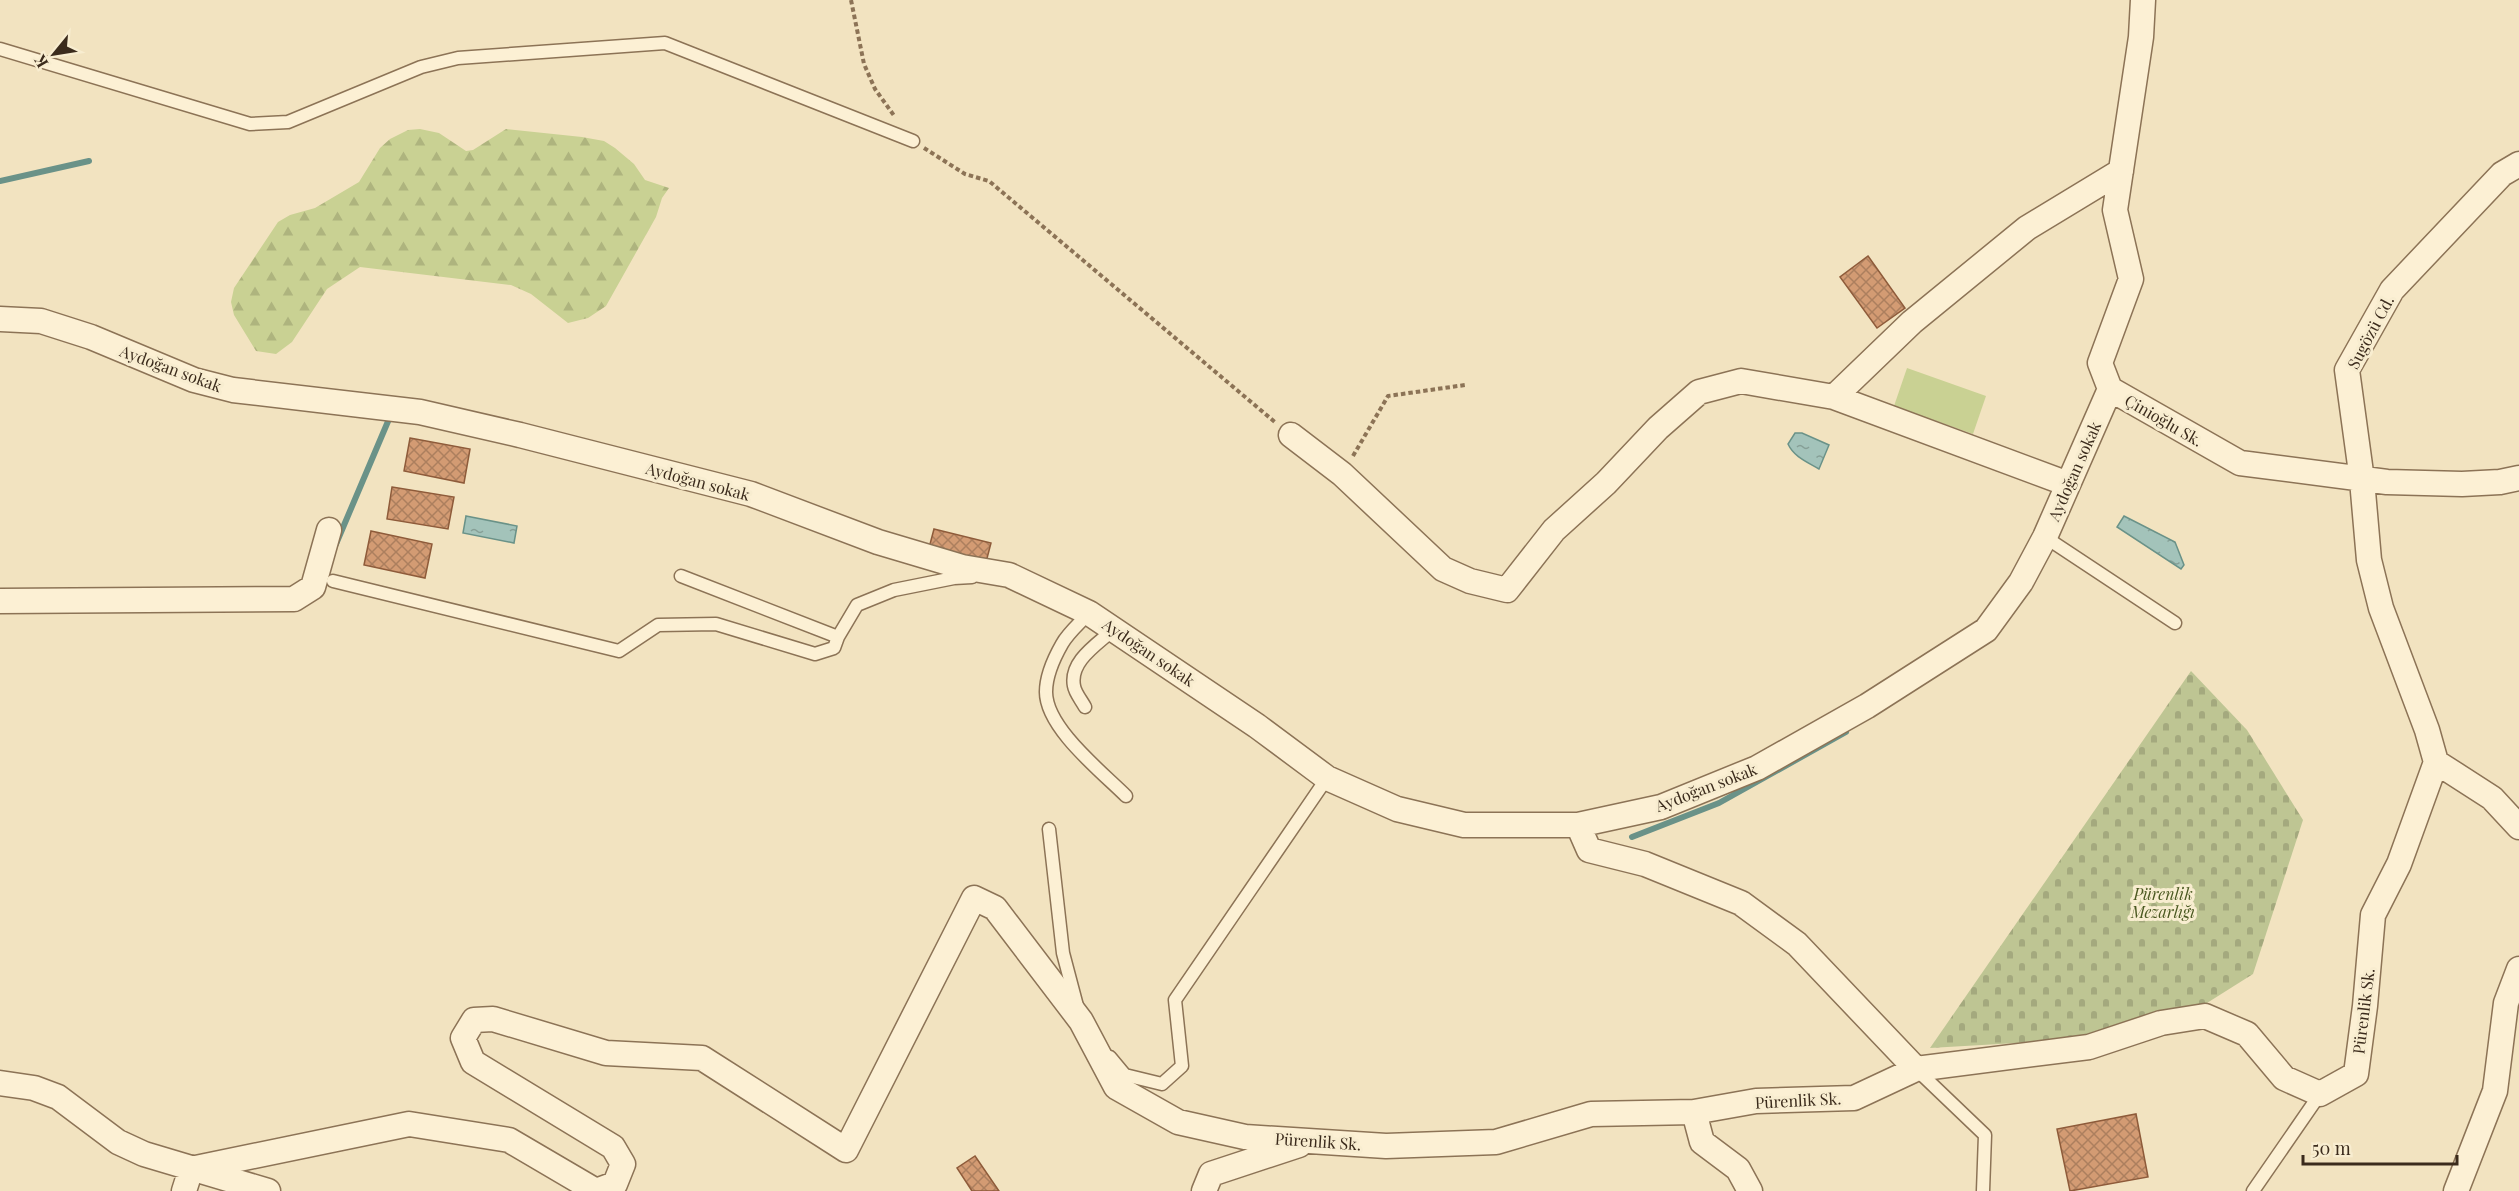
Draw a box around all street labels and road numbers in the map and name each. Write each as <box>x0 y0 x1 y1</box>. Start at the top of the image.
street label: Sugözü Cd. <box>2342 292 2398 372</box>
street label: Aydoğan sokak <box>116 339 225 396</box>
street label: Çinioğlu Sk. <box>2121 389 2207 451</box>
street label: Aydoğan sokak <box>2042 418 2105 525</box>
street label: Aydoğan sokak <box>643 457 753 505</box>
street label: Aydoğan sokak <box>1098 613 1199 691</box>
street label: Aydoğan sokak <box>1651 758 1760 816</box>
street label: Pürenlik Sk. <box>2347 967 2379 1055</box>
street label: Pürenlik Sk. <box>1754 1087 1842 1113</box>
street label: Pürenlik Sk. <box>1274 1128 1362 1154</box>

